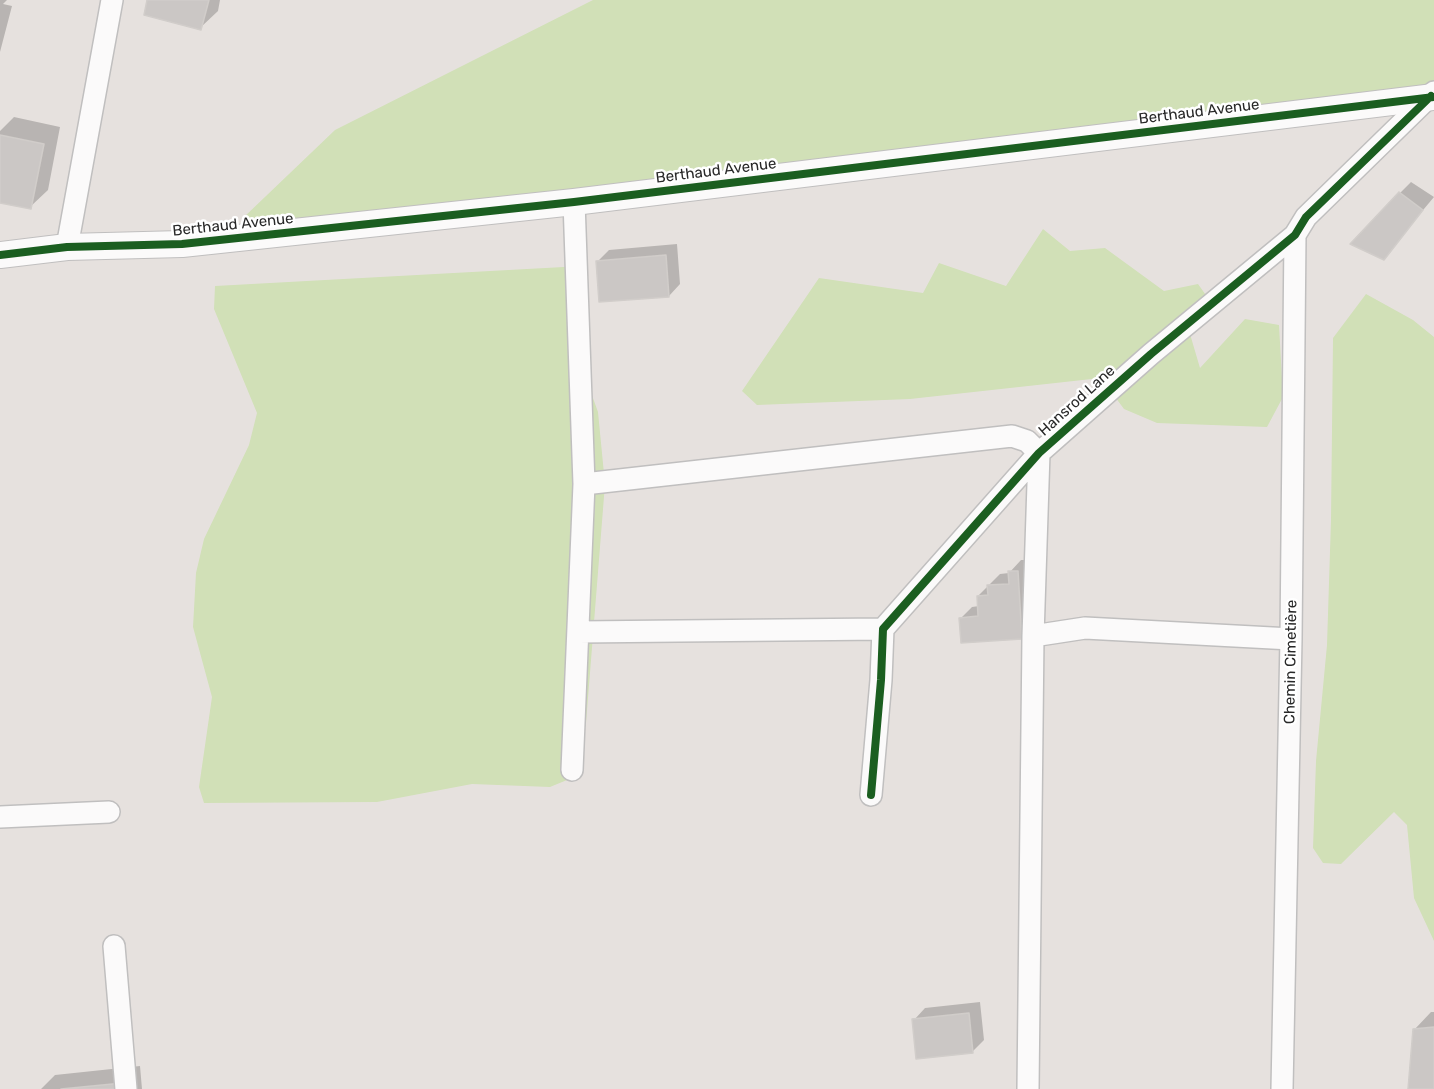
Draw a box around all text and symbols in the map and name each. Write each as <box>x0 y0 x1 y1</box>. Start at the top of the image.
street label: Berthaud Avenue <box>1138 96 1260 128</box>
street label: Berthaud Avenue <box>655 155 777 187</box>
street label: Berthaud Avenue <box>172 210 294 240</box>
street label: Hansrod Lane <box>1035 362 1119 440</box>
street label: Chemin Cimetière <box>1281 600 1301 724</box>

